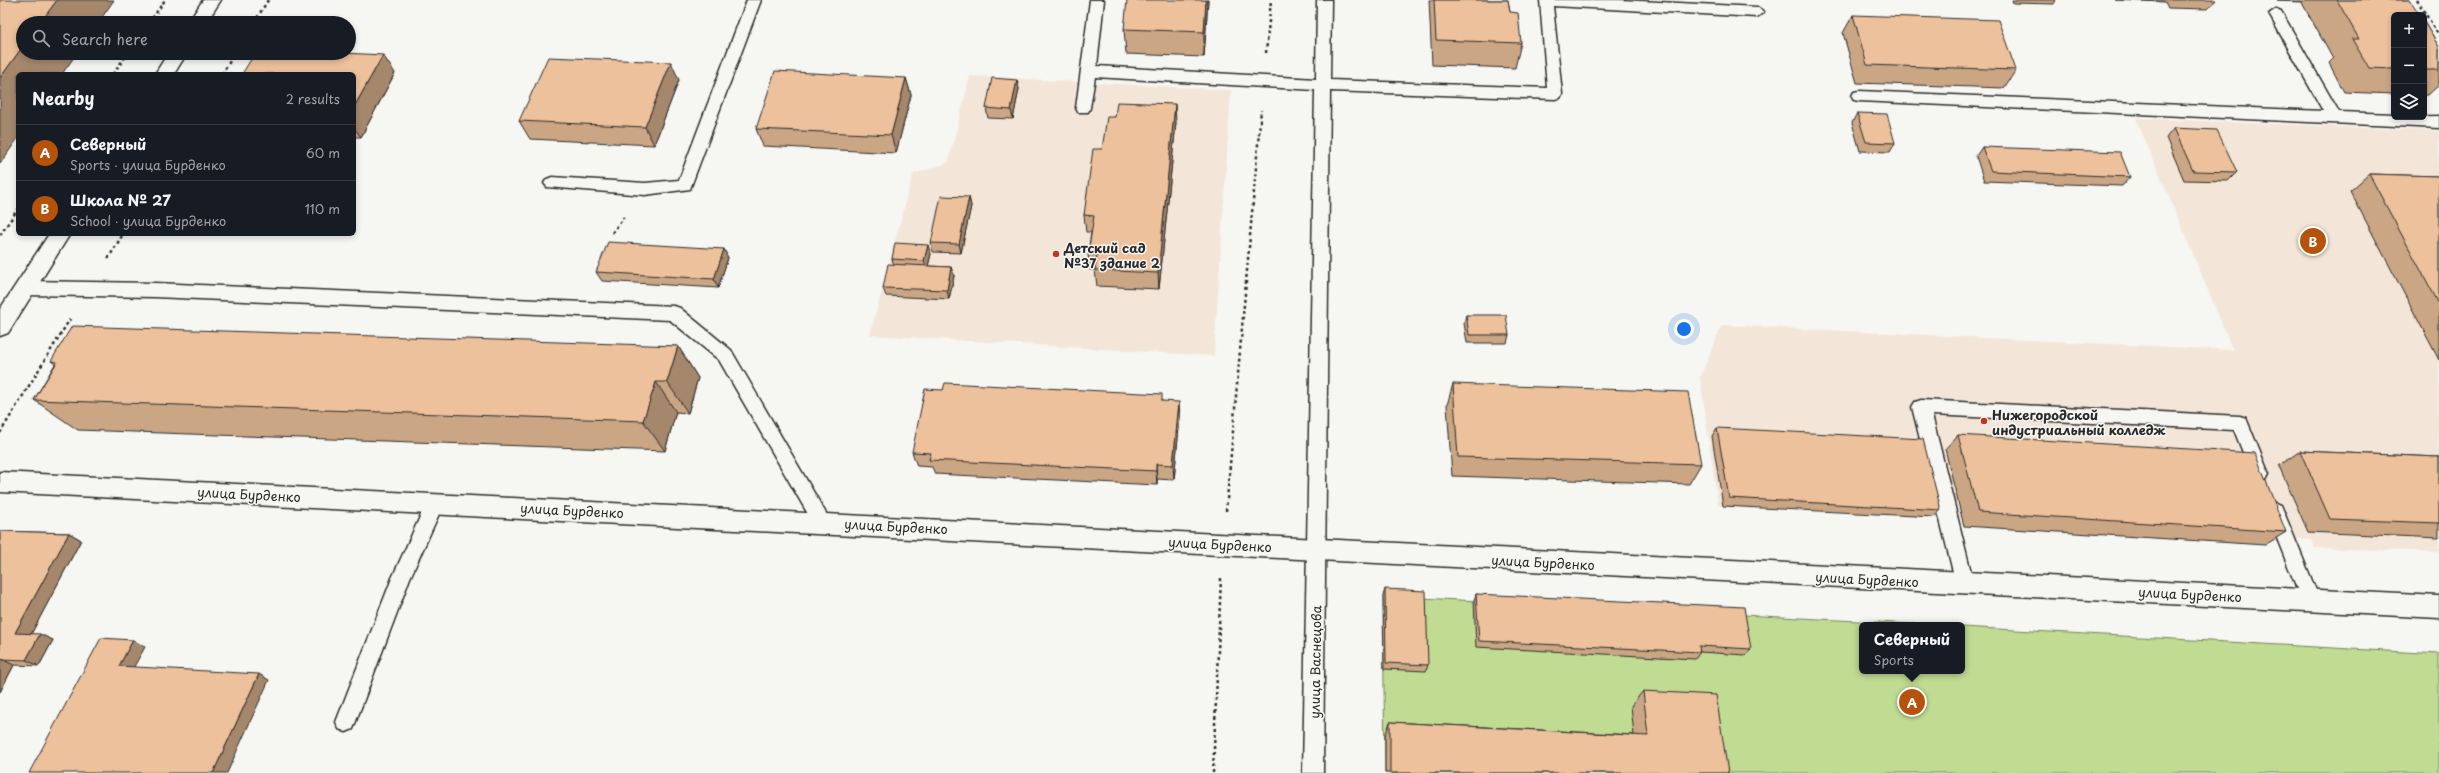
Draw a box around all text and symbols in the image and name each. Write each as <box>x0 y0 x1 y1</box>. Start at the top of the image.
map controls <box>2391 12 2427 120</box>
button: + <box>2391 12 2427 48</box>
search box <box>16 16 356 60</box>
icon: search <box>30 27 52 49</box>
text: Search here <box>62 27 148 50</box>
button: − <box>2391 48 2427 84</box>
button: layers <box>2391 84 2427 120</box>
text: Nearby <box>32 85 94 111</box>
text: 2 results <box>286 89 340 108</box>
text: Северный <box>70 132 146 155</box>
text: A <box>40 143 50 162</box>
text: 60 m <box>306 143 340 162</box>
text: Sports · улица Бурденко <box>70 155 226 174</box>
text: Школа № 27 <box>70 188 171 211</box>
text: B <box>41 199 49 218</box>
text: 110 m <box>305 199 340 218</box>
text: School · улица Бурденко <box>70 211 226 230</box>
pin: B <box>2300 226 2326 256</box>
place label: Детский сад №37 здание 2 <box>1063 238 1160 272</box>
marker: Детский сад №37 здание 2 <box>1051 249 1061 259</box>
your location <box>1674 319 1694 339</box>
place label: Нижегородской индустриальный колледж <box>1992 405 2166 439</box>
marker: Нижегородской индустриальный колледж <box>1979 416 1989 426</box>
street label: улица Бурденко <box>197 482 301 506</box>
street label: улица Бурденко <box>520 498 624 522</box>
street label: улица Бурденко <box>844 514 948 538</box>
street label: улица Бурденко <box>1168 532 1272 556</box>
street label: улица Бурденко <box>1491 550 1595 574</box>
street label: улица Бурденко <box>1815 567 1919 591</box>
street label: улица Бурденко <box>2138 582 2242 606</box>
street label: улица Васнецова <box>1305 604 1326 719</box>
popup <box>1859 622 1965 674</box>
text: Северный <box>1874 627 1950 650</box>
text: Sports <box>1874 650 1914 669</box>
pin: A <box>1899 687 1925 717</box>

